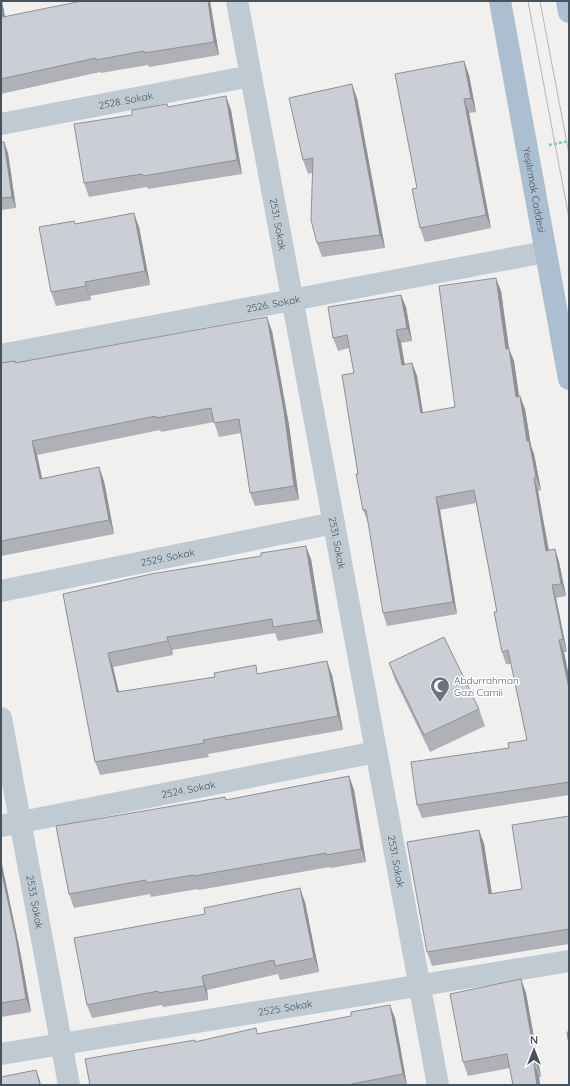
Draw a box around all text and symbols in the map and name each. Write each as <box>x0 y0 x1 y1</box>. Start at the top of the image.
street label: 2528. Sokak <box>98 89 154 112</box>
street label: Yeşilırmak Caddesi <box>520 146 548 234</box>
street label: 2531. Sokak <box>267 197 289 251</box>
street label: 2526. Sokak <box>245 292 301 315</box>
street label: 2531. Sokak <box>326 516 348 570</box>
street label: 2529. Sokak <box>140 546 196 569</box>
place label: Abdurrahman Gazi Camii <box>454 674 519 699</box>
mosque icon: Abdurrahman Gazi Camii <box>429 675 451 703</box>
street label: 2524. Sokak <box>160 778 217 801</box>
street label: 2531. Sokak <box>385 834 407 889</box>
street label: 2533. Sokak <box>23 874 46 930</box>
street label: 2525. Sokak <box>257 997 313 1019</box>
north arrow <box>514 1030 554 1070</box>
text: N <box>530 1033 538 1047</box>

